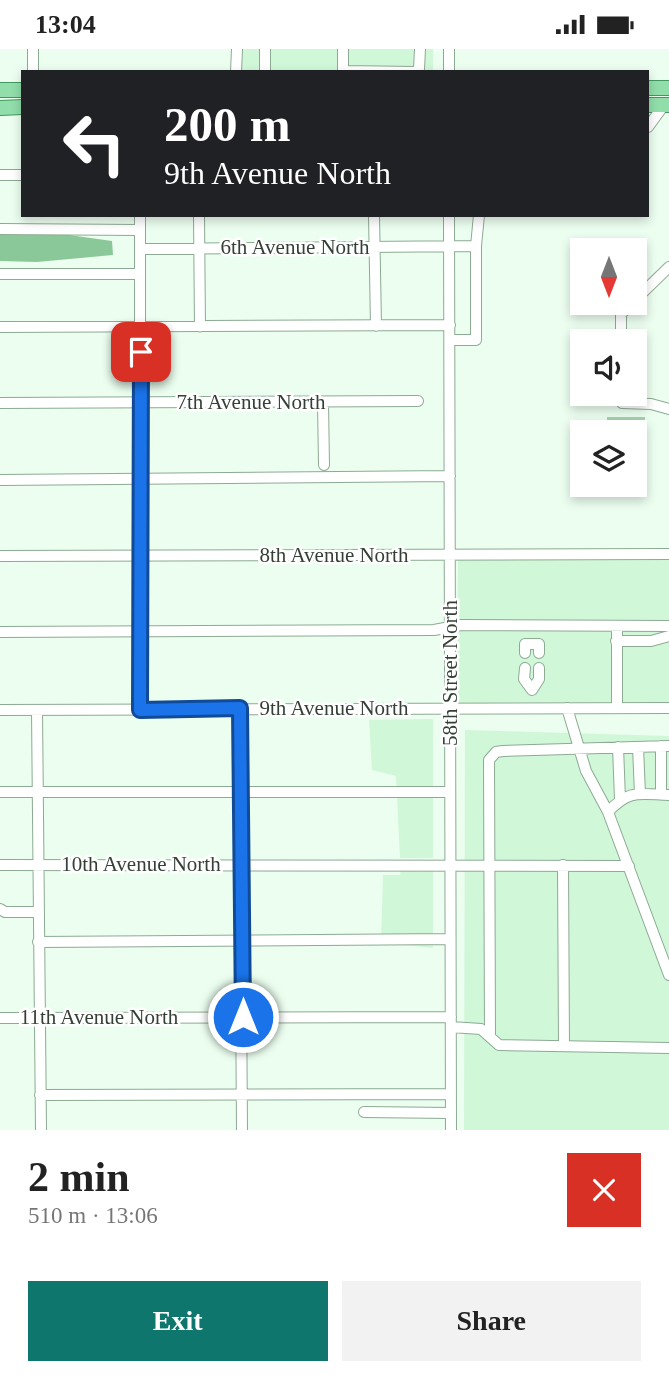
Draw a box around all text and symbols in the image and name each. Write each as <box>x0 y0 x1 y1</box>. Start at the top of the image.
text: 13:04 <box>35 10 96 39</box>
text: 200 m <box>164 97 291 152</box>
icon: left <box>49 98 140 189</box>
text: 9th Avenue North <box>164 155 391 191</box>
street label: 6th Avenue North <box>221 235 370 259</box>
north arrow <box>570 238 648 315</box>
map controls <box>570 238 647 497</box>
pin <box>111 322 171 382</box>
button: sound <box>570 329 647 406</box>
icon: arrive <box>122 333 160 371</box>
street label: 7th Avenue North <box>177 390 326 414</box>
button: layers <box>570 420 647 497</box>
street label: 8th Avenue North <box>260 543 409 567</box>
street label: 58th Street North <box>438 600 462 746</box>
street label: 9th Avenue North <box>260 696 409 720</box>
street label: 10th Avenue North <box>61 852 221 876</box>
position arrow <box>206 980 280 1054</box>
street label: 11th Avenue North <box>20 1005 179 1029</box>
button: close <box>567 1153 641 1227</box>
text: 2 min <box>28 1154 130 1200</box>
text: 510 m · 13:06 <box>28 1203 158 1228</box>
button: Exit <box>28 1281 328 1361</box>
button: Share <box>342 1281 641 1361</box>

